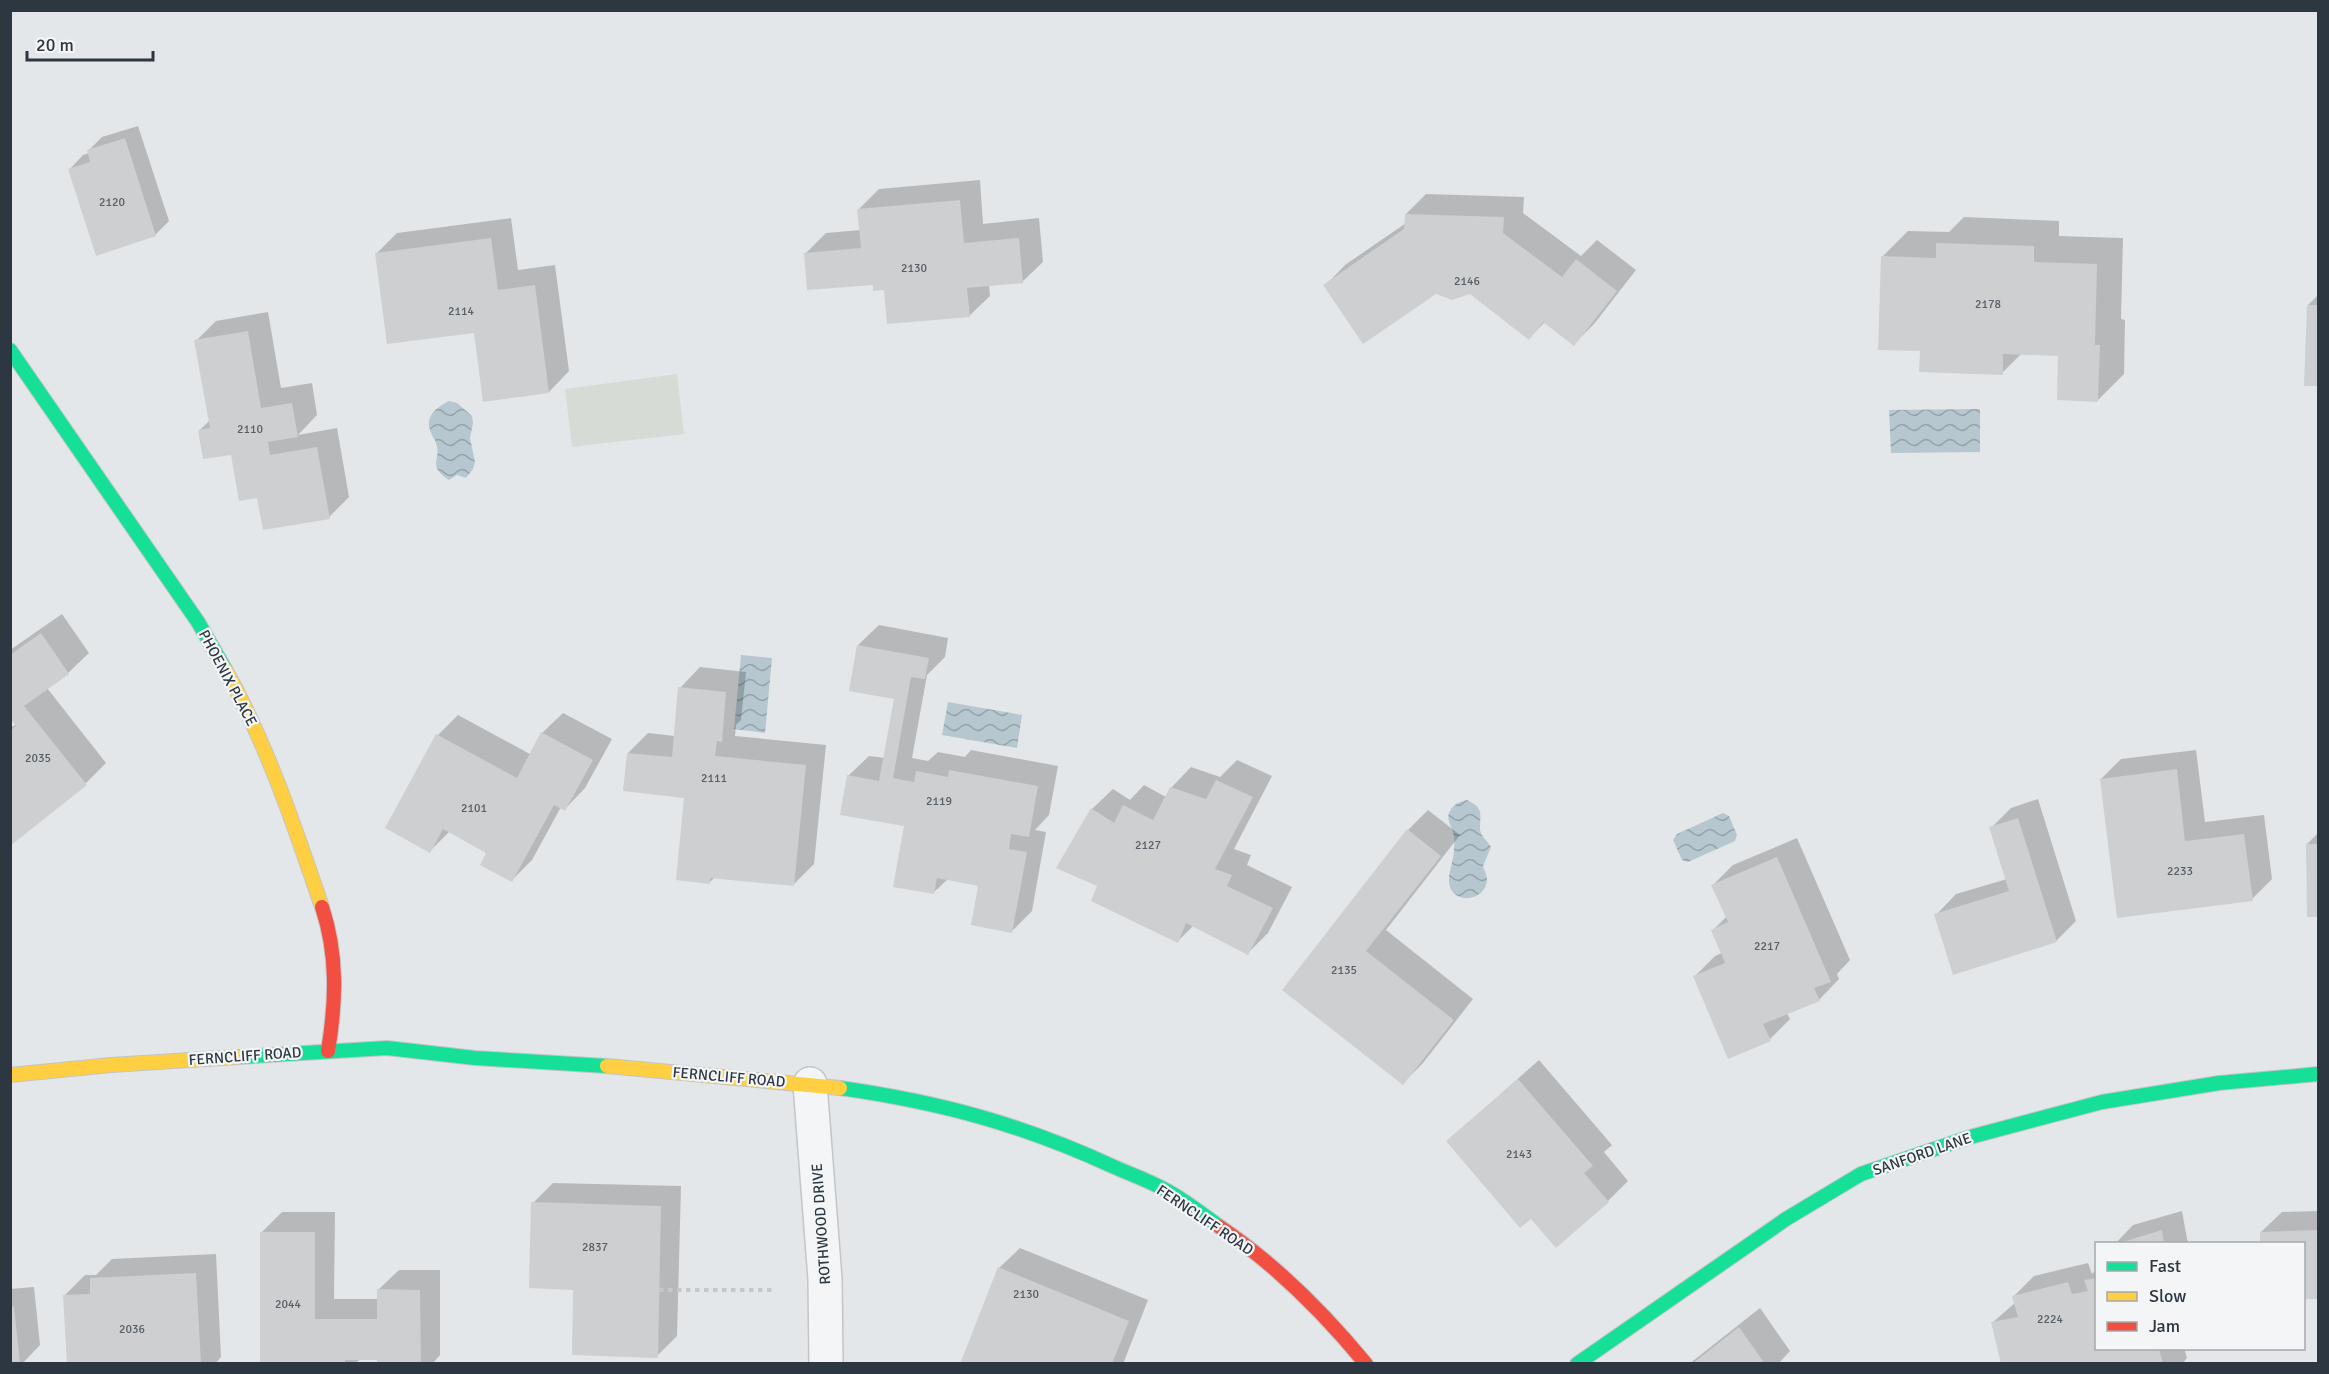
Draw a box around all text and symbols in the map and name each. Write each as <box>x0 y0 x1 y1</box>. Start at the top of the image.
scale bar <box>27 24 153 62</box>
text: 20 m <box>36 34 74 56</box>
house number: 2120 <box>99 195 125 210</box>
house number: 2130 <box>901 261 927 276</box>
house number: 2146 <box>1454 274 1480 289</box>
house number: 2178 <box>1975 297 2001 312</box>
house number: 2114 <box>448 304 474 319</box>
house number: 2110 <box>237 422 263 437</box>
street label: PHOENIX PLACE <box>195 627 261 729</box>
house number: 2035 <box>25 751 51 766</box>
house number: 2111 <box>701 771 727 786</box>
house number: 2119 <box>926 794 952 809</box>
house number: 2101 <box>461 801 487 816</box>
house number: 2127 <box>1135 838 1161 853</box>
house number: 2233 <box>2167 864 2193 879</box>
house number: 2217 <box>1754 939 1780 954</box>
house number: 2135 <box>1331 963 1357 978</box>
street label: FERNCLIFF ROAD <box>188 1043 302 1069</box>
street label: FERNCLIFF ROAD <box>672 1063 786 1091</box>
street label: SANFORD LANE <box>1870 1129 1974 1179</box>
house number: 2143 <box>1506 1147 1532 1162</box>
street label: ROTHWOOD DRIVE <box>808 1163 834 1285</box>
street label: FERNCLIFF ROAD <box>1153 1181 1257 1259</box>
house number: 2837 <box>582 1240 608 1255</box>
legend <box>2095 1242 2305 1350</box>
text: Fast <box>2149 1255 2181 1277</box>
text: Slow <box>2149 1285 2186 1307</box>
house number: 2130 <box>1013 1287 1039 1302</box>
house number: 2044 <box>275 1297 301 1312</box>
house number: 2224 <box>2037 1312 2063 1327</box>
text: Jam <box>2149 1315 2180 1337</box>
house number: 2036 <box>119 1322 145 1337</box>

